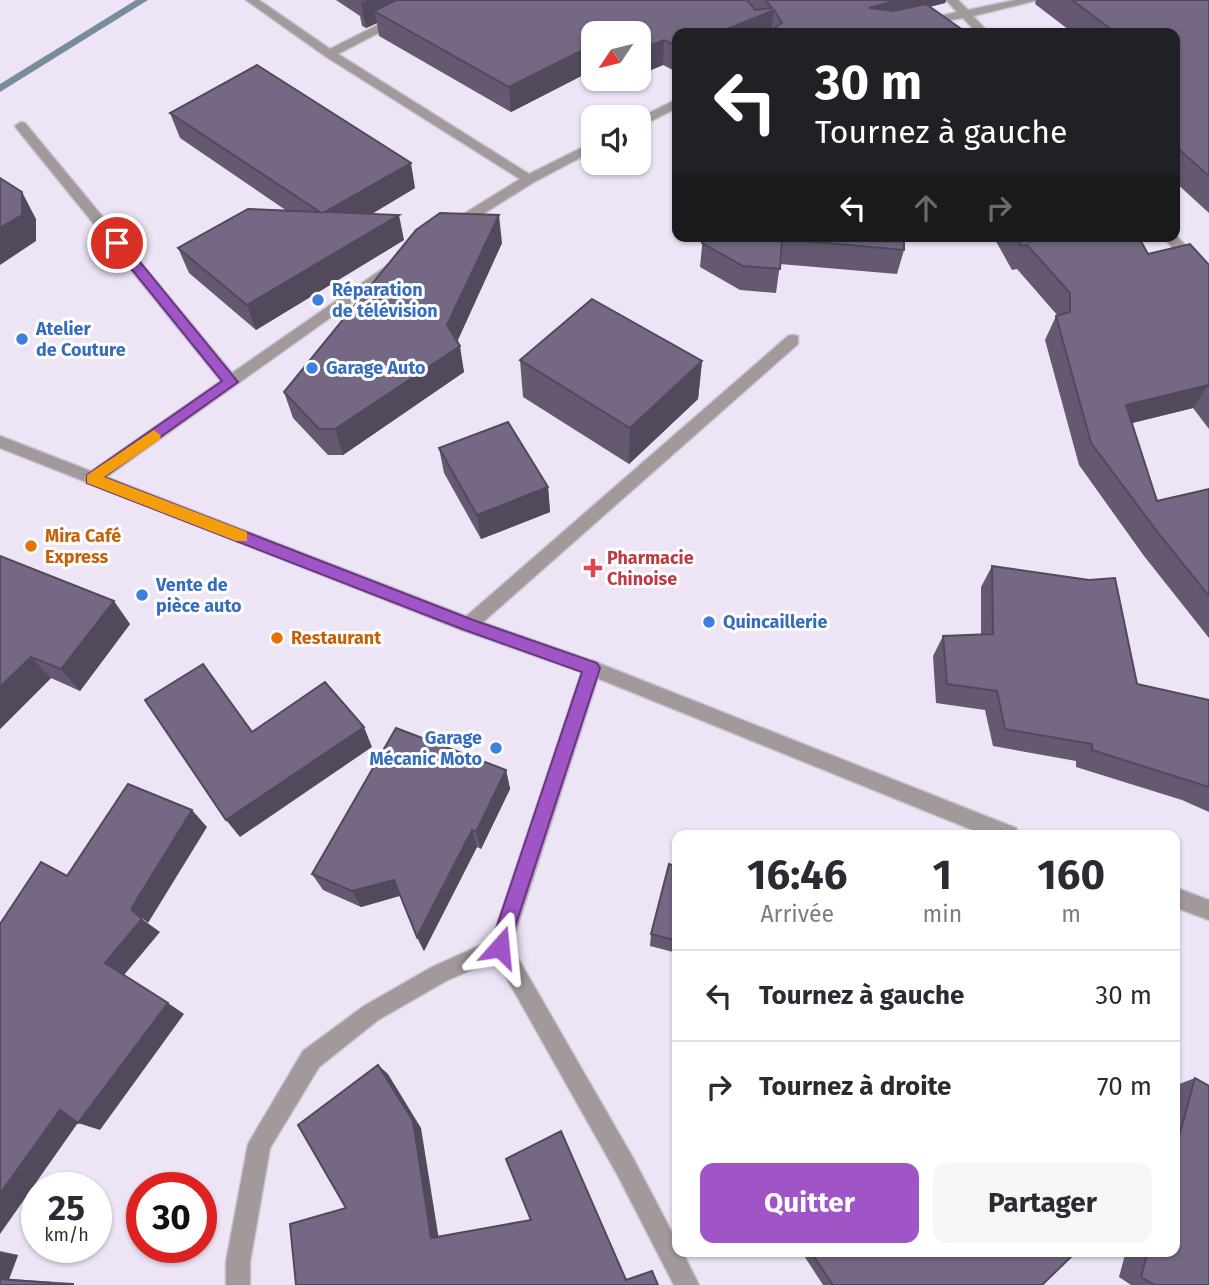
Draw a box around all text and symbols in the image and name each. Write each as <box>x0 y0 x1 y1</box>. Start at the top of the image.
north arrow <box>581 21 651 91</box>
map controls <box>581 21 651 175</box>
text: 30 m <box>815 53 922 112</box>
icon: left <box>700 56 791 147</box>
button: sound <box>581 105 651 175</box>
text: Tournez à gauche <box>815 113 1067 151</box>
icon: left <box>834 189 872 227</box>
icon: ahead <box>907 189 945 227</box>
icon: right <box>980 189 1018 227</box>
pin <box>87 213 147 273</box>
icon: arrive <box>98 224 136 262</box>
place label: Réparation de télévision <box>332 279 438 322</box>
marker: Réparation de télévision <box>310 292 326 308</box>
place label: Atelier de Couture <box>35 318 126 361</box>
marker: Atelier de Couture <box>14 331 30 347</box>
place label: Garage Auto <box>326 357 426 379</box>
marker: Garage Auto <box>304 360 320 376</box>
place label: Mira Café Express <box>45 525 121 568</box>
marker: Mira Café Express <box>23 538 39 554</box>
place label: Pharmacie Chinoise <box>607 547 694 590</box>
marker: Pharmacie Chinoise <box>585 560 601 576</box>
place label: Vente de pièce auto <box>155 574 242 617</box>
marker: Vente de pièce auto <box>134 587 150 603</box>
place label: Quincaillerie <box>723 611 827 633</box>
marker: Quincaillerie <box>701 614 717 630</box>
place label: Restaurant <box>291 627 382 649</box>
marker: Restaurant <box>269 630 285 646</box>
place label: Garage Mécanic Moto <box>369 727 482 770</box>
marker: Garage Mécanic Moto <box>488 740 504 756</box>
text: 16:46 <box>747 850 847 900</box>
text: 1 <box>933 850 952 900</box>
text: 160 <box>1037 850 1105 900</box>
text: Arrivée <box>760 900 834 928</box>
text: min <box>923 900 962 928</box>
text: m <box>1061 900 1081 928</box>
position arrow <box>463 910 537 984</box>
icon: left <box>700 977 738 1015</box>
text: Tournez à gauche <box>759 980 964 1011</box>
text: 30 m <box>1095 980 1152 1011</box>
icon: right <box>700 1068 738 1106</box>
text: Tournez à droite <box>759 1071 951 1102</box>
text: 70 m <box>1097 1071 1152 1102</box>
button: Quitter <box>700 1163 919 1243</box>
button: Partager <box>933 1163 1152 1243</box>
speed limit sign: 30 <box>126 1172 217 1263</box>
text: 25 <box>48 1187 85 1229</box>
text: km/h <box>44 1224 89 1246</box>

